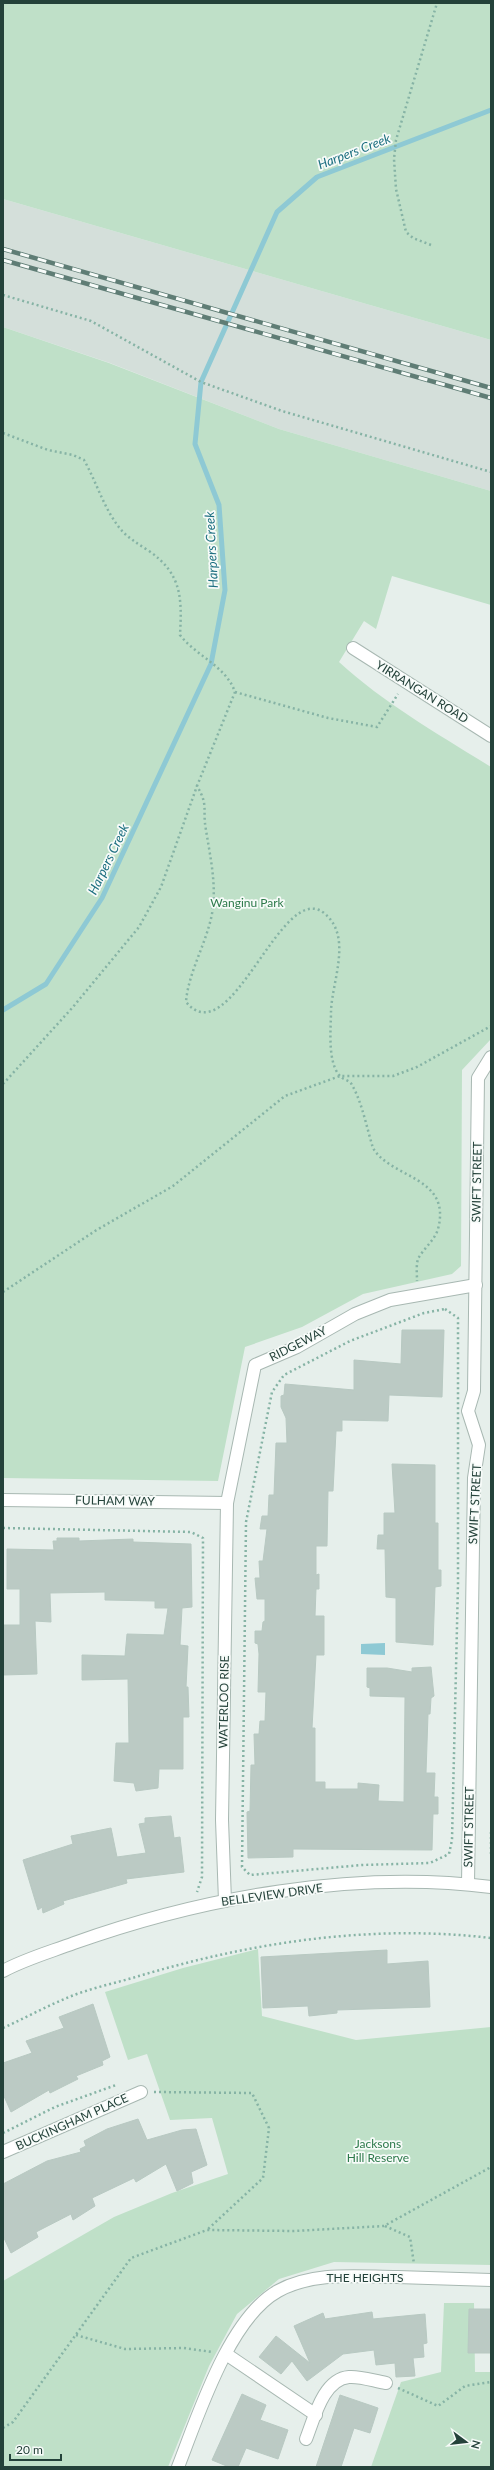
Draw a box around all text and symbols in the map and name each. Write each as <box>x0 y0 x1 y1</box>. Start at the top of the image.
water label: Harpers Creek <box>315 129 393 172</box>
water label: Harpers Creek <box>201 510 221 589</box>
street label: YIRRANGAN ROAD <box>373 657 471 726</box>
water label: Harpers Creek <box>84 820 132 897</box>
park label: Wanginu Park <box>210 895 285 910</box>
street label: SWIFT STREET <box>468 1141 485 1223</box>
street label: RIDGEWAY <box>267 1322 329 1364</box>
street label: SWIFT STREET <box>465 1463 484 1545</box>
street label: FULHAM WAY <box>75 1492 156 1509</box>
street label: WATERLOO RISE <box>215 1655 232 1749</box>
street label: SWIFT STREET <box>460 1786 477 1868</box>
street label: BELLEVIEW DRIVE <box>220 1880 324 1909</box>
street label: BUCKINGHAM PLACE <box>13 2090 130 2153</box>
park label: Jacksons Hill Reserve <box>347 2136 409 2165</box>
street label: THE HEIGHTS <box>326 2270 404 2285</box>
north arrow <box>446 2422 486 2462</box>
scale bar <box>10 2436 61 2462</box>
text: N <box>469 2439 484 2450</box>
text: 20 m <box>16 2442 43 2457</box>

